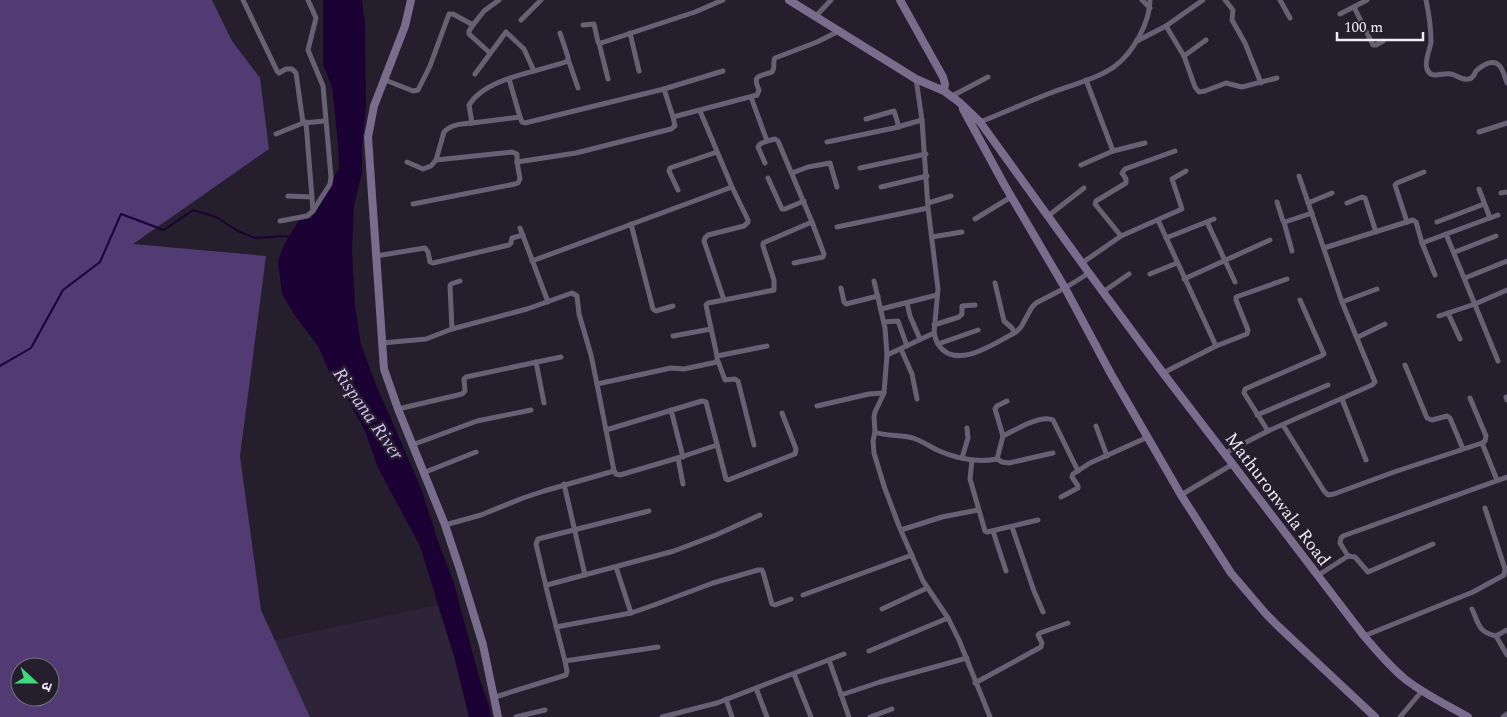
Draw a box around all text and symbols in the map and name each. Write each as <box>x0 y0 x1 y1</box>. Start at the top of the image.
scale bar <box>1337 10 1423 42</box>
text: 100 m <box>1344 16 1383 39</box>
water label: Rispana River <box>325 361 411 467</box>
street label: Mathuronwala Road <box>1218 427 1337 572</box>
north arrow <box>10 657 60 707</box>
text: उ <box>35 679 58 695</box>

